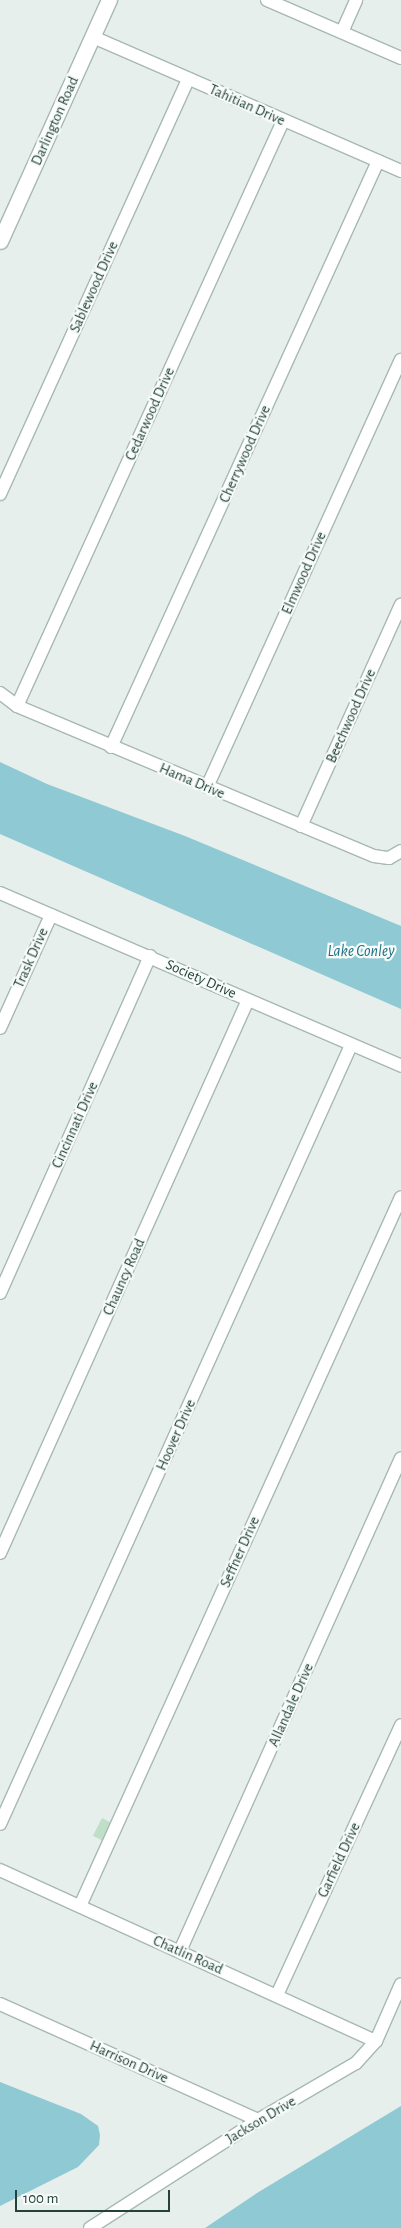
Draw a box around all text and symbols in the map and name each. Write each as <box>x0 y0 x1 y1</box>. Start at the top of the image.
street label: Darlington Road <box>27 74 83 168</box>
street label: Tahitian Drive <box>206 80 288 130</box>
street label: Sablewood Drive <box>66 239 122 335</box>
street label: Cedarwood Drive <box>121 365 179 463</box>
street label: Cherrywood Drive <box>215 402 275 506</box>
street label: Elmwood Drive <box>278 529 330 617</box>
street label: Beechwood Drive <box>322 666 380 766</box>
street label: Hama Drive <box>157 759 227 803</box>
street label: Trask Drive <box>10 925 52 991</box>
water label: Lake Conley <box>327 941 395 961</box>
street label: Society Drive <box>163 955 239 1003</box>
street label: Cincinnati Drive <box>48 1079 102 1171</box>
street label: Chauncy Road <box>99 1236 149 1318</box>
street label: Hoover Drive <box>152 1397 200 1473</box>
street label: Seffner Drive <box>216 1514 264 1590</box>
street label: Allandale Drive <box>265 1660 317 1750</box>
street label: Garfield Drive <box>314 1820 364 1900</box>
street label: Chatlin Road <box>150 1932 226 1978</box>
street label: Harrison Drive <box>87 2037 171 2087</box>
street label: Jackson Drive <box>223 2092 299 2148</box>
scale bar <box>18 2180 172 2212</box>
text: 100 m <box>23 2191 58 2206</box>

